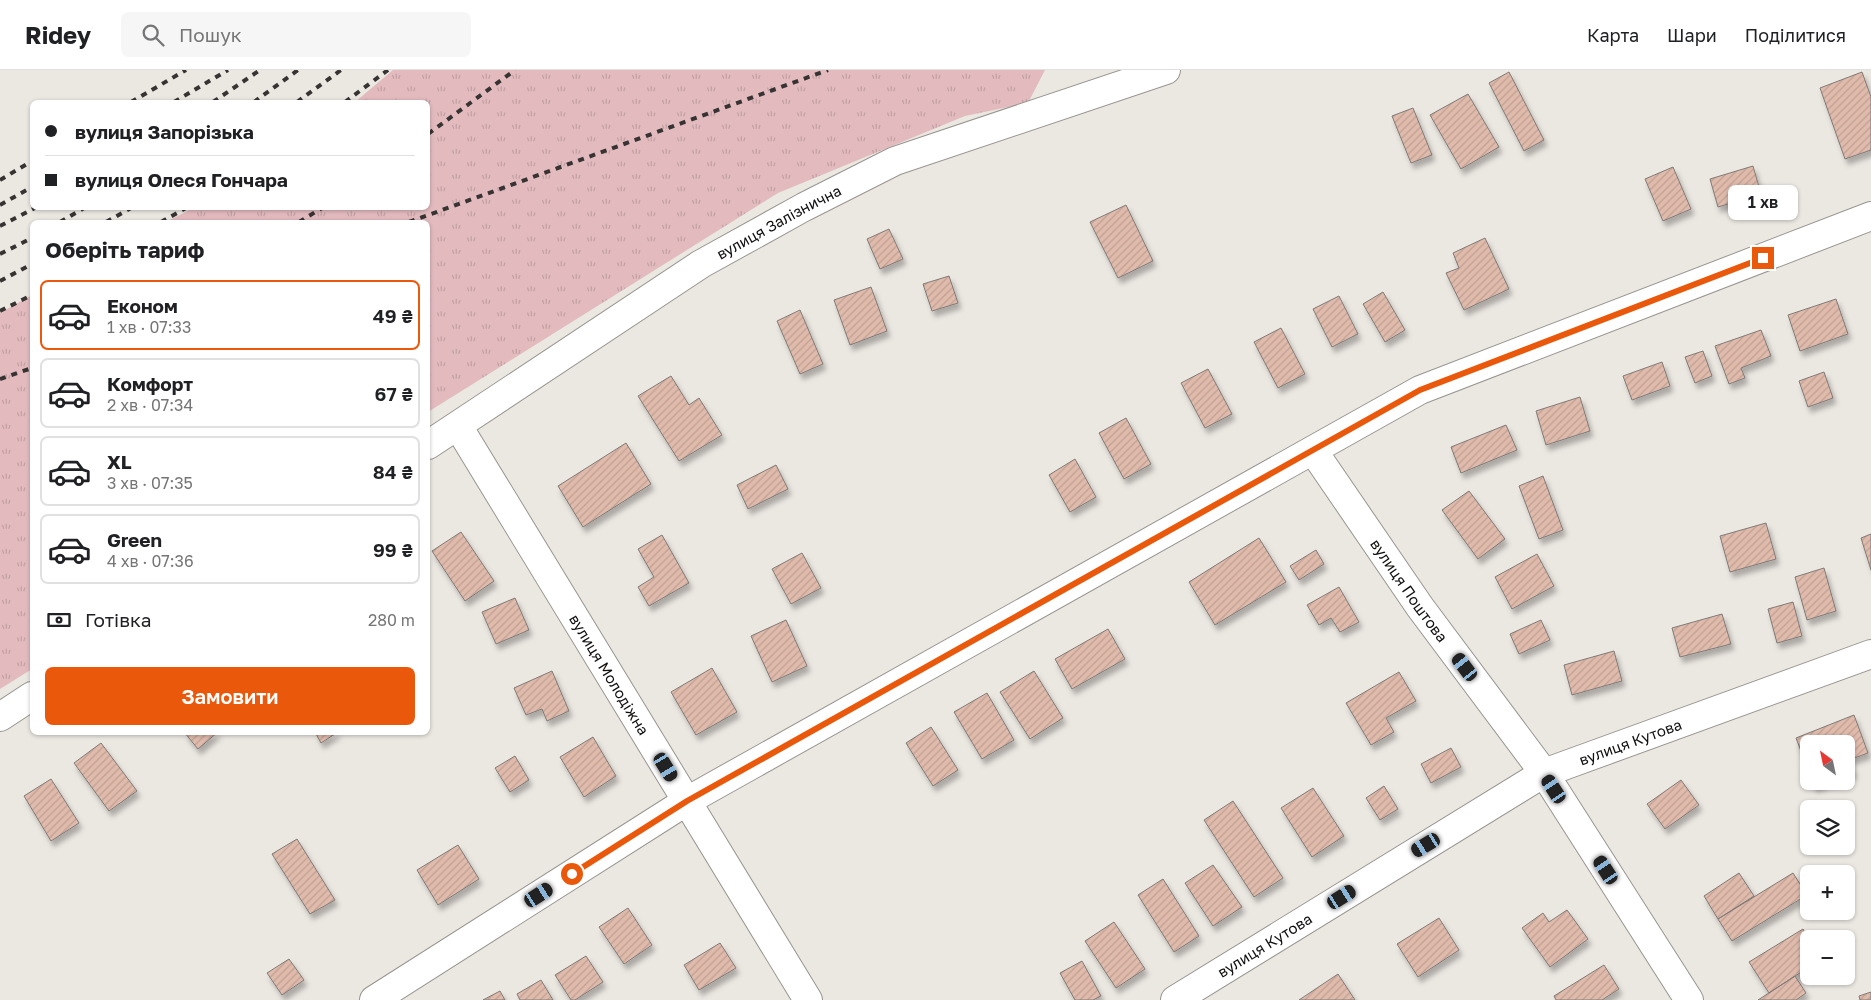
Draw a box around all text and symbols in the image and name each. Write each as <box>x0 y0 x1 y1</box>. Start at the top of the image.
search box <box>121 12 471 57</box>
text: Ridey <box>25 20 91 49</box>
icon: search <box>139 21 167 49</box>
text: Пошук <box>179 23 242 46</box>
text: Карта <box>1587 24 1639 46</box>
text: Шари <box>1667 24 1717 46</box>
text: Поділитися <box>1745 24 1846 46</box>
text: вулиця Запорізька <box>75 120 254 143</box>
text: вулиця Олеся Гончара <box>75 168 288 191</box>
street label: вулиця Залізнична <box>713 181 844 263</box>
callout: 1 хв <box>1728 186 1798 220</box>
text: 1 хв <box>1748 192 1778 212</box>
text: Оберіть тариф <box>45 236 204 263</box>
route end <box>1752 247 1774 269</box>
icon: car <box>47 293 92 338</box>
text: Економ <box>107 294 178 317</box>
text: 49 ₴ <box>373 304 413 327</box>
text: 1 хв · 07:33 <box>107 317 191 337</box>
icon: car <box>47 371 92 416</box>
text: Комфорт <box>107 372 193 395</box>
text: 67 ₴ <box>375 382 413 405</box>
text: 2 хв · 07:34 <box>107 395 193 415</box>
icon: car <box>47 449 92 494</box>
text: XL <box>107 450 132 473</box>
text: 84 ₴ <box>373 460 413 483</box>
text: 3 хв · 07:35 <box>107 473 193 493</box>
icon: car <box>47 527 92 572</box>
text: Green <box>107 528 162 551</box>
street label: вулиця Поштова <box>1367 535 1452 645</box>
text: 99 ₴ <box>373 538 413 561</box>
text: 4 хв · 07:36 <box>107 551 194 571</box>
icon: cash <box>45 606 73 634</box>
text: Готівка <box>85 608 151 631</box>
text: 280 m <box>368 610 415 630</box>
street label: вулиця Молодіжна <box>566 611 653 738</box>
car <box>1449 651 1480 683</box>
button: Замовити <box>45 667 415 725</box>
street label: вулиця Кутова <box>1577 715 1684 769</box>
north arrow <box>1800 735 1855 790</box>
map controls <box>1800 735 1855 985</box>
car <box>651 750 680 784</box>
car <box>1539 772 1568 806</box>
button: layers <box>1800 800 1855 855</box>
car <box>1409 831 1442 859</box>
car <box>1591 853 1620 887</box>
route start <box>561 863 583 885</box>
button: + <box>1800 865 1855 920</box>
car <box>522 881 555 909</box>
car <box>1325 883 1358 911</box>
street label: вулиця Кутова <box>1214 909 1315 981</box>
button: − <box>1800 930 1855 985</box>

